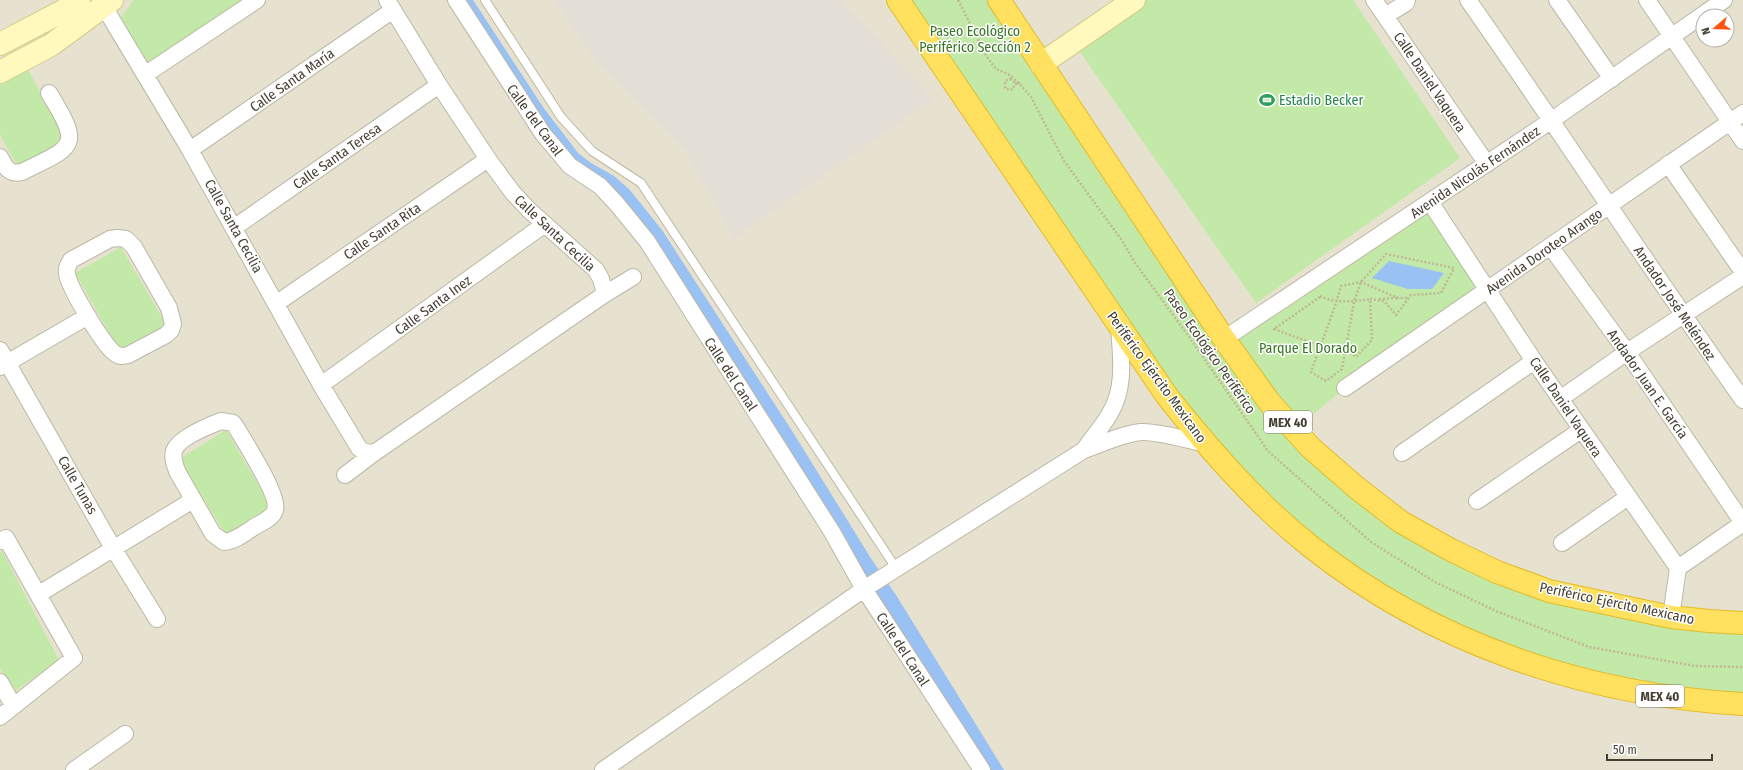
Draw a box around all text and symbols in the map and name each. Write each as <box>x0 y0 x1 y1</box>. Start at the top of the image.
north arrow <box>1695 8 1735 48</box>
park label: Paseo Ecológico Periférico Sección 2 <box>919 23 1031 56</box>
text: N <box>1699 26 1713 36</box>
street label: Calle Daniel Vaquera <box>1390 29 1470 136</box>
street label: Calle Santa María <box>247 45 338 116</box>
street label: Calle del Canal <box>503 81 566 160</box>
sports icon: Estadio Becker <box>1258 91 1276 109</box>
place label: Estadio Becker <box>1279 92 1363 109</box>
street label: Calle Santa Teresa <box>290 120 385 193</box>
street label: Avenida Nicolás Fernández <box>1407 122 1544 222</box>
street label: Calle Santa Cecilia <box>201 176 266 276</box>
street label: Calle Santa Cecilia <box>511 192 599 275</box>
street label: Calle Santa Rita <box>340 199 424 263</box>
street label: Avenida Doroteo Arango <box>1483 205 1606 298</box>
street label: Andador José Meléndez <box>1630 243 1719 364</box>
street label: Calle Santa Inez <box>392 272 475 339</box>
street label: Paseo Ecológico Periférico <box>1160 286 1259 417</box>
street label: Periférico Ejército Mexicano <box>1103 308 1210 446</box>
street label: Andador Juan E. García <box>1604 326 1692 442</box>
street label: Calle del Canal <box>701 334 761 414</box>
park label: Parque El Dorado <box>1259 340 1357 357</box>
street label: Calle Daniel Vaquera <box>1526 354 1606 461</box>
road number: MEX 40 <box>1264 411 1312 433</box>
street label: Calle Tunas <box>54 453 101 517</box>
street label: Periférico Ejército Mexicano <box>1538 579 1696 628</box>
street label: Calle del Canal <box>873 609 933 689</box>
road number: MEX 40 <box>1636 685 1684 707</box>
scale bar <box>1607 736 1712 762</box>
text: 50 m <box>1613 743 1637 757</box>

